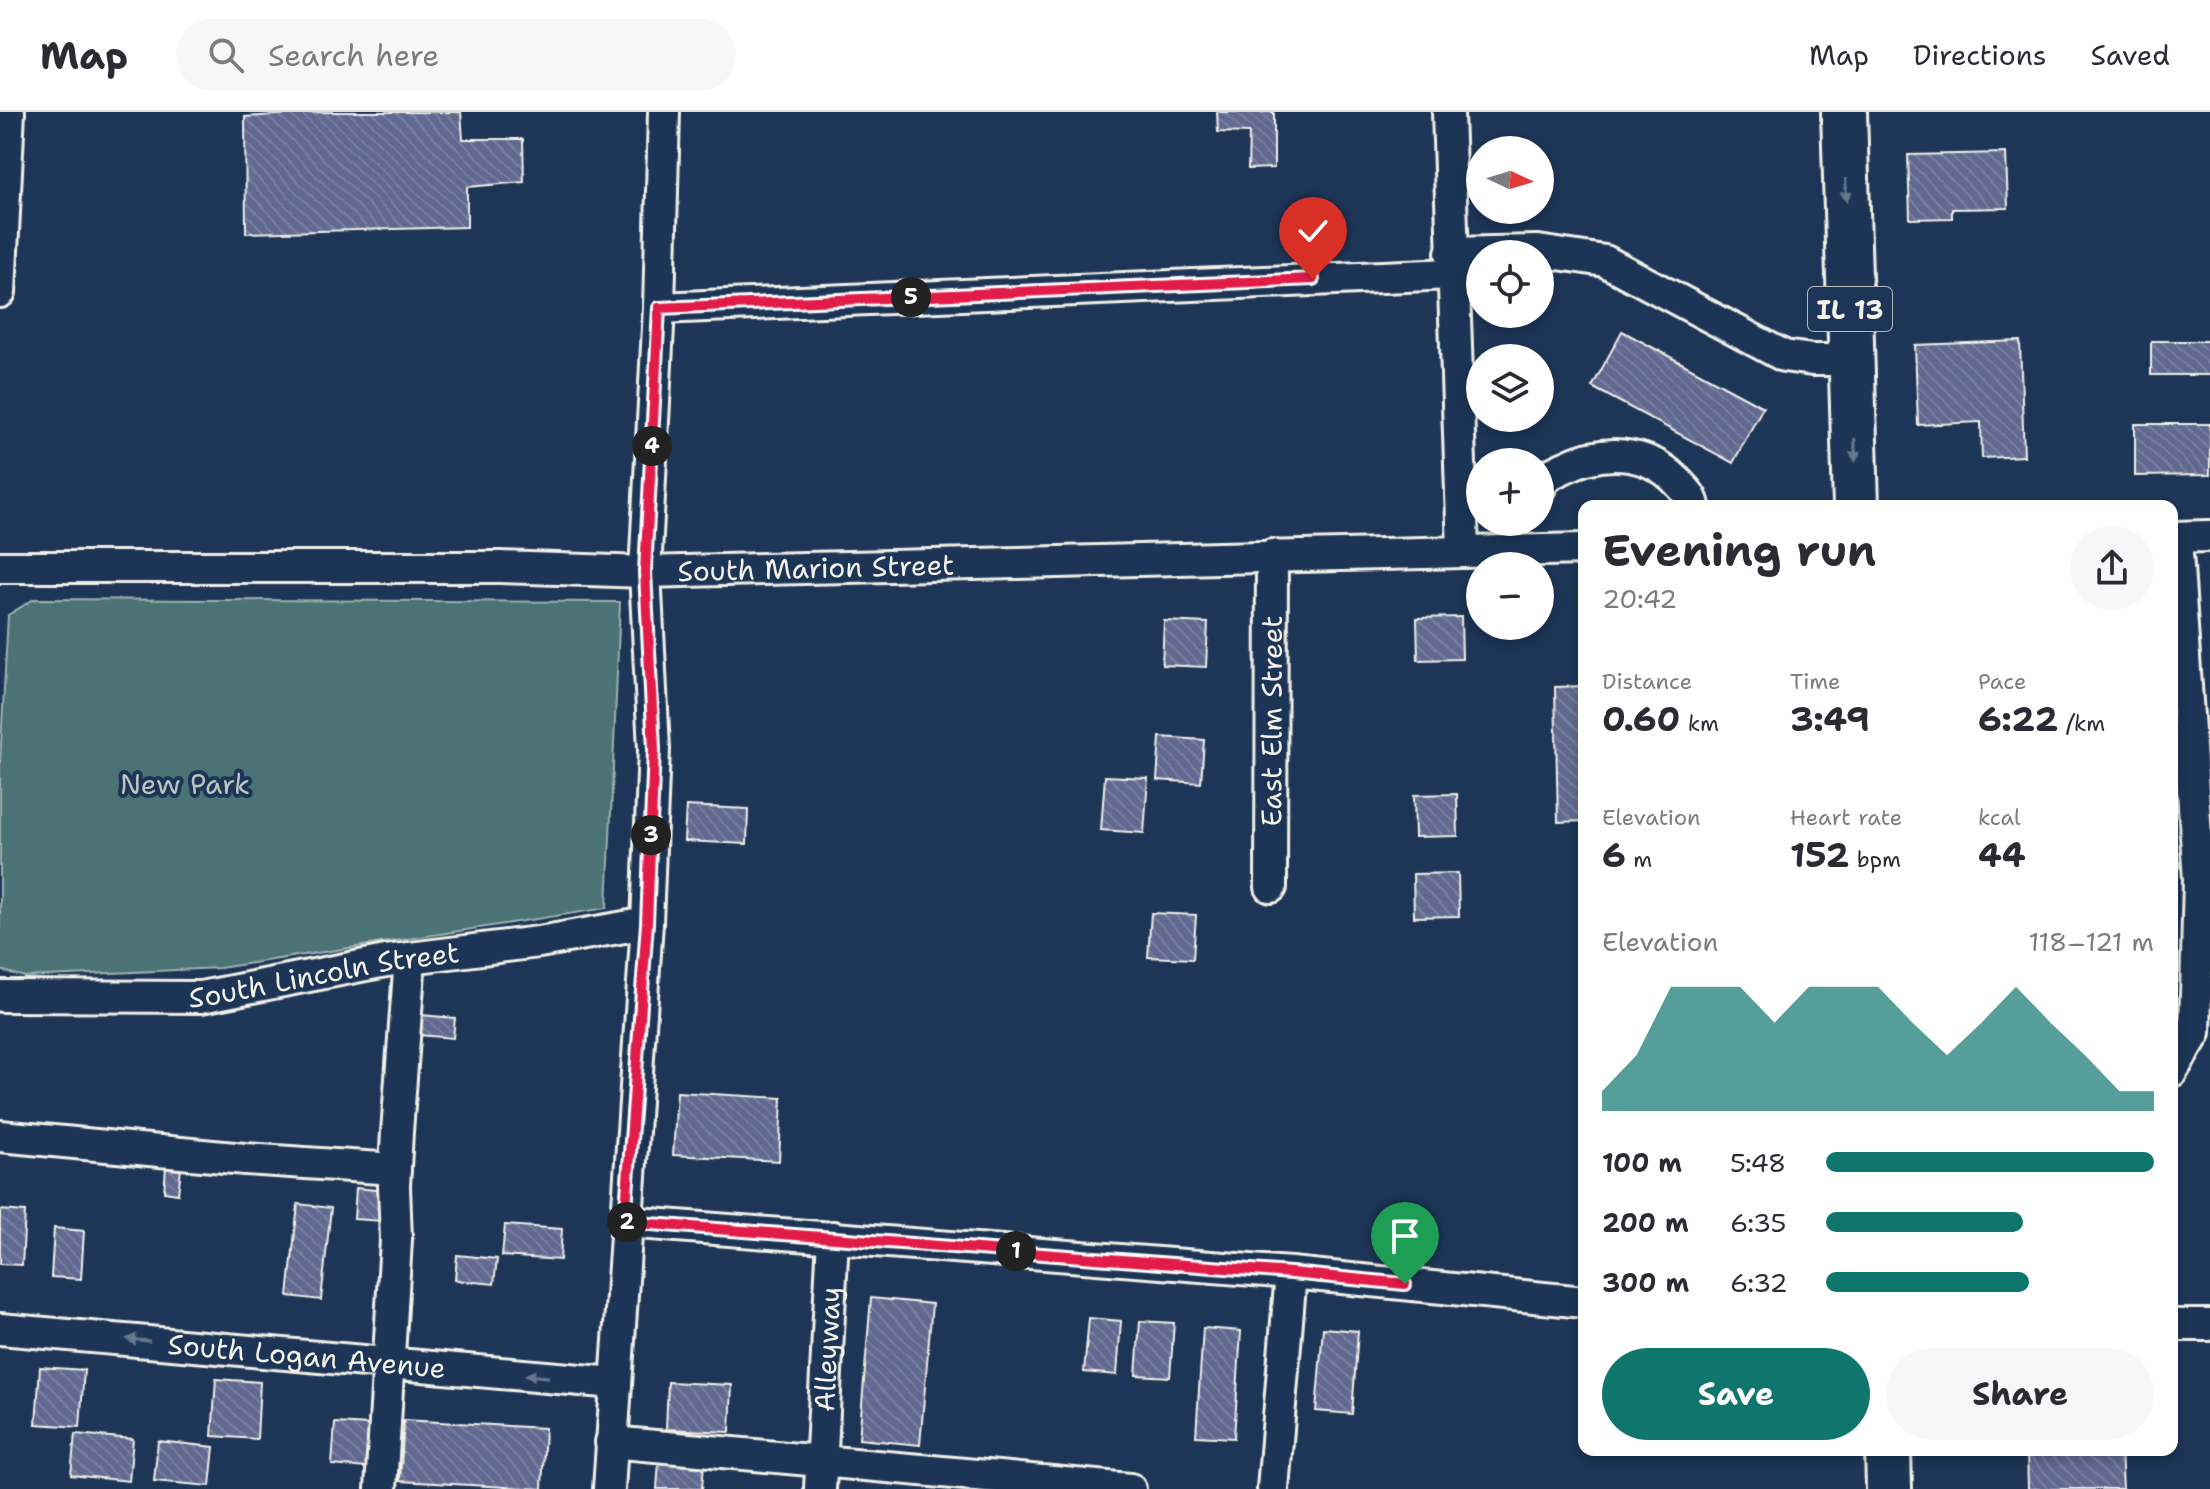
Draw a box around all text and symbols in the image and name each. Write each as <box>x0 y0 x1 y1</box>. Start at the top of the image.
search box <box>176 19 736 91</box>
text: Map <box>40 30 128 81</box>
icon: search <box>204 33 248 77</box>
text: Search here <box>268 35 439 76</box>
text: Map <box>1809 36 1869 74</box>
text: Directions <box>1913 36 2047 74</box>
text: Saved <box>2091 36 2170 74</box>
north arrow <box>1466 136 1554 224</box>
map controls <box>1466 136 1554 640</box>
one-way arrow <box>1840 178 1853 203</box>
pin <box>1279 197 1347 279</box>
icon: check <box>1291 209 1335 253</box>
button: locate <box>1466 240 1554 328</box>
pin: 5 <box>891 277 931 317</box>
text: 5 <box>904 282 918 311</box>
road number: IL 13 <box>1808 287 1892 331</box>
button: layers <box>1466 344 1554 432</box>
pin: 4 <box>632 426 672 466</box>
text: 4 <box>644 431 660 460</box>
one-way arrow <box>1848 438 1861 463</box>
button: + <box>1466 448 1554 536</box>
text: Evening run <box>1602 521 1876 580</box>
button: share <box>2070 526 2154 610</box>
street label: South Marion Street <box>677 545 955 590</box>
button: − <box>1466 552 1554 640</box>
text: 20:42 <box>1602 581 1677 616</box>
street label: East Elm Street <box>1252 615 1291 827</box>
text: Distance <box>1602 667 1692 696</box>
text: Time <box>1790 667 1840 696</box>
text: Pace <box>1978 667 2026 696</box>
text: 0.60 <box>1602 696 1680 742</box>
text: 3:49 <box>1790 696 1870 742</box>
text: 6:22 <box>1978 696 2058 742</box>
text: km <box>1680 709 1719 738</box>
text: /km <box>2058 709 2105 738</box>
park label: New Park <box>120 765 250 803</box>
text: Elevation <box>1602 803 1700 832</box>
text: Heart rate <box>1790 803 1902 832</box>
text: kcal <box>1978 803 2021 832</box>
pin: 3 <box>631 815 671 855</box>
text: 3 <box>643 820 659 849</box>
text: 6 <box>1602 832 1626 878</box>
text: 152 <box>1790 832 1849 878</box>
text: 44 <box>1978 832 2026 878</box>
text: m <box>1626 845 1652 874</box>
text: bpm <box>1849 845 1901 874</box>
text: Elevation <box>1602 924 1718 959</box>
text: 118–121 m <box>2029 924 2154 959</box>
street label: South Lincoln Street <box>189 933 461 1016</box>
text: 100 m <box>1602 1145 1682 1180</box>
text: 5:48 <box>1730 1145 1786 1180</box>
pin: 2 <box>607 1202 647 1242</box>
pin <box>1371 1202 1439 1284</box>
text: 200 m <box>1602 1205 1689 1240</box>
text: 6:35 <box>1730 1205 1786 1240</box>
text: 2 <box>619 1207 635 1236</box>
icon: arrive <box>1383 1214 1427 1258</box>
pin: 1 <box>996 1231 1036 1271</box>
text: 1 <box>1011 1236 1021 1265</box>
text: 300 m <box>1602 1265 1689 1300</box>
text: 6:32 <box>1730 1265 1788 1300</box>
street label: Alleyway <box>805 1286 849 1413</box>
street label: South Logan Avenue <box>166 1325 447 1387</box>
one-way arrow <box>126 1333 151 1346</box>
button: Save <box>1602 1348 1870 1440</box>
button: Share <box>1886 1348 2154 1440</box>
one-way arrow <box>524 1369 549 1382</box>

